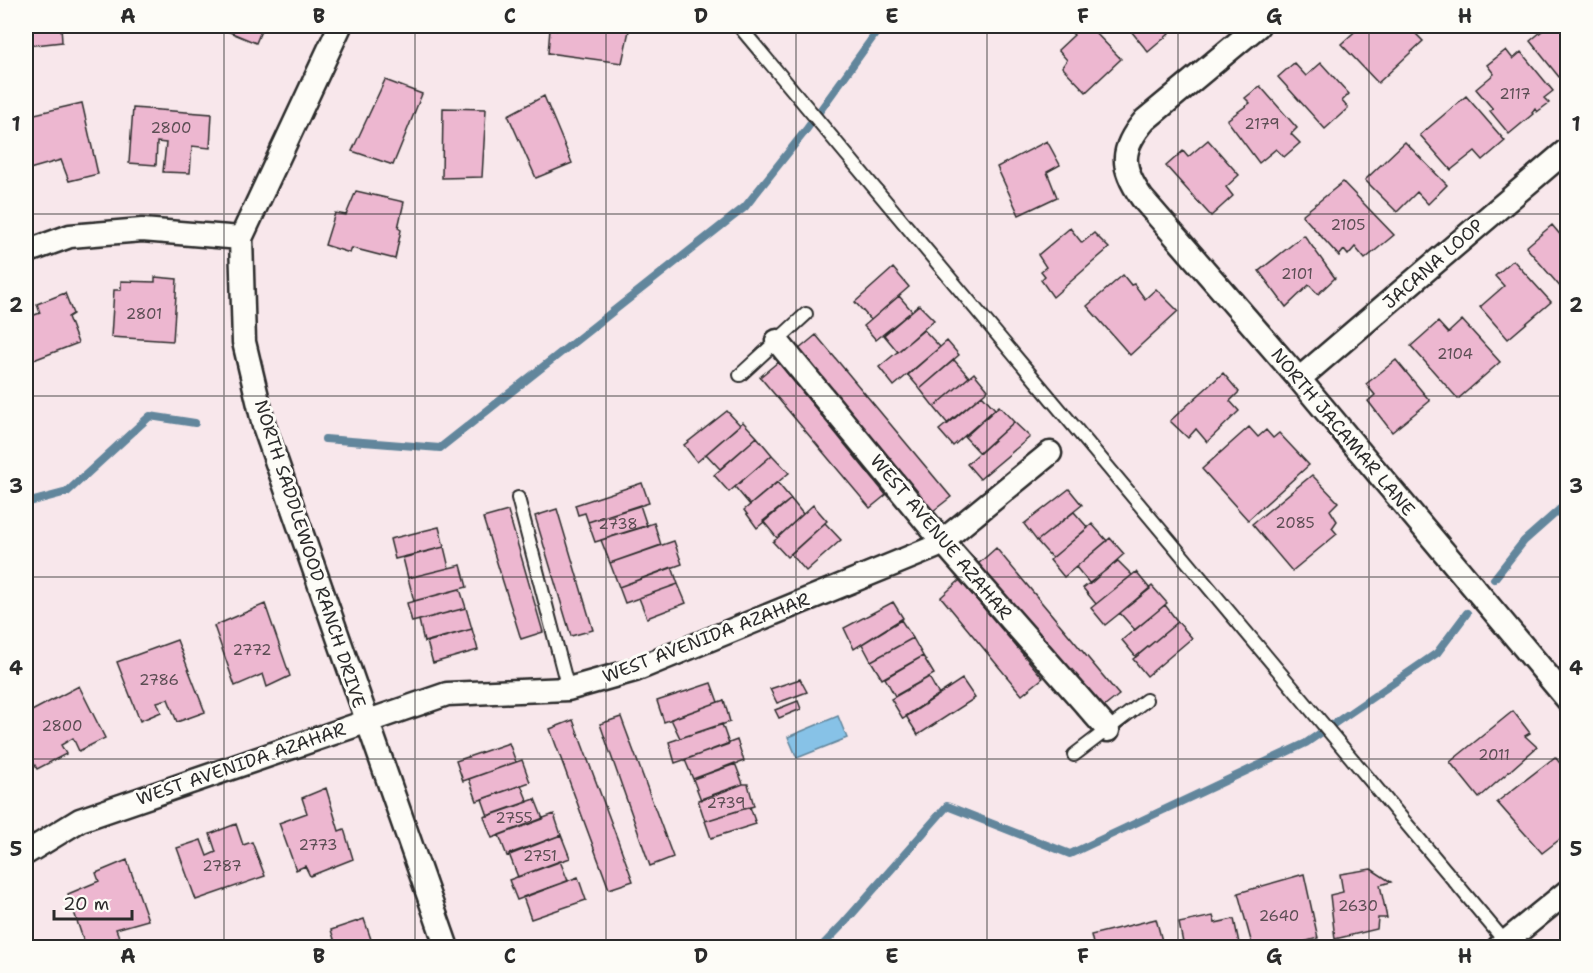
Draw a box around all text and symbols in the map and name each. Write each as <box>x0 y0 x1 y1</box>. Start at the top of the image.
text: A <box>120 3 136 29</box>
text: B <box>313 3 325 29</box>
text: C <box>504 3 516 29</box>
text: D <box>694 3 708 29</box>
text: E <box>885 3 899 29</box>
text: F <box>1077 3 1089 29</box>
text: G <box>1266 3 1282 29</box>
text: H <box>1458 3 1472 29</box>
house number: 2117 <box>1499 84 1531 104</box>
text: 1 <box>11 111 21 137</box>
text: 1 <box>1571 111 1581 137</box>
house number: 2179 <box>1244 114 1280 134</box>
house number: 2800 <box>150 118 192 138</box>
street label: JACANA LOOP <box>1378 214 1488 314</box>
house number: 2105 <box>1330 215 1366 235</box>
house number: 2101 <box>1281 264 1313 284</box>
text: 2 <box>9 292 23 318</box>
text: 2 <box>1569 292 1583 318</box>
house number: 2801 <box>126 304 162 324</box>
street label: NORTH JACAMAR LANE <box>1266 343 1420 521</box>
house number: 2104 <box>1437 344 1473 364</box>
street label: NORTH SADDLEWOOD RANCH DRIVE <box>249 397 371 711</box>
street label: WEST AVENUE AZAHAR <box>865 449 1017 625</box>
text: 3 <box>9 473 23 499</box>
text: 3 <box>1569 473 1583 499</box>
house number: 2085 <box>1275 513 1315 533</box>
house number: 2738 <box>598 514 638 534</box>
street label: WEST AVENIDA AZAHAR <box>599 587 813 689</box>
house number: 2772 <box>233 640 271 660</box>
text: 4 <box>9 655 23 681</box>
text: 4 <box>1569 655 1583 681</box>
house number: 2786 <box>139 670 179 690</box>
house number: 2800 <box>41 716 83 736</box>
street label: WEST AVENIDA AZAHAR <box>133 717 349 811</box>
house number: 2011 <box>1478 745 1510 765</box>
house number: 2739 <box>706 793 746 813</box>
house number: 2755 <box>495 808 533 828</box>
house number: 2773 <box>299 835 338 855</box>
text: 5 <box>10 836 22 862</box>
text: 5 <box>1570 836 1582 862</box>
house number: 2751 <box>523 846 557 866</box>
house number: 2787 <box>202 856 242 876</box>
scale bar <box>54 883 132 921</box>
text: 20 m <box>63 892 109 916</box>
house number: 2630 <box>1338 896 1378 916</box>
house number: 2640 <box>1259 906 1299 926</box>
text: A <box>120 943 136 969</box>
text: B <box>313 943 325 969</box>
text: C <box>504 943 516 969</box>
text: D <box>694 943 708 969</box>
text: E <box>885 943 899 969</box>
text: F <box>1077 943 1089 969</box>
text: G <box>1266 943 1282 969</box>
text: H <box>1458 943 1472 969</box>

